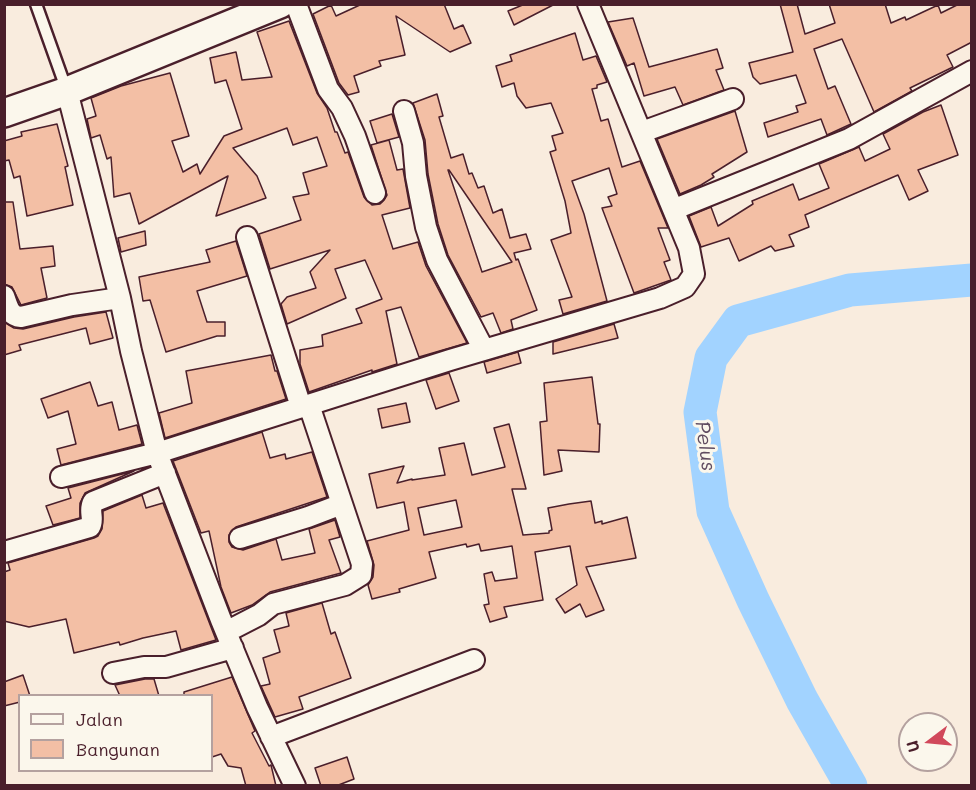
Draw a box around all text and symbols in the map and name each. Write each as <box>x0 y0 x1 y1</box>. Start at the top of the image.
water label: Pelus <box>690 419 720 473</box>
legend <box>18 694 213 772</box>
text: Jalan <box>76 707 123 731</box>
north arrow <box>898 712 958 772</box>
text: Bangunan <box>76 737 160 761</box>
text: U <box>900 738 924 755</box>

